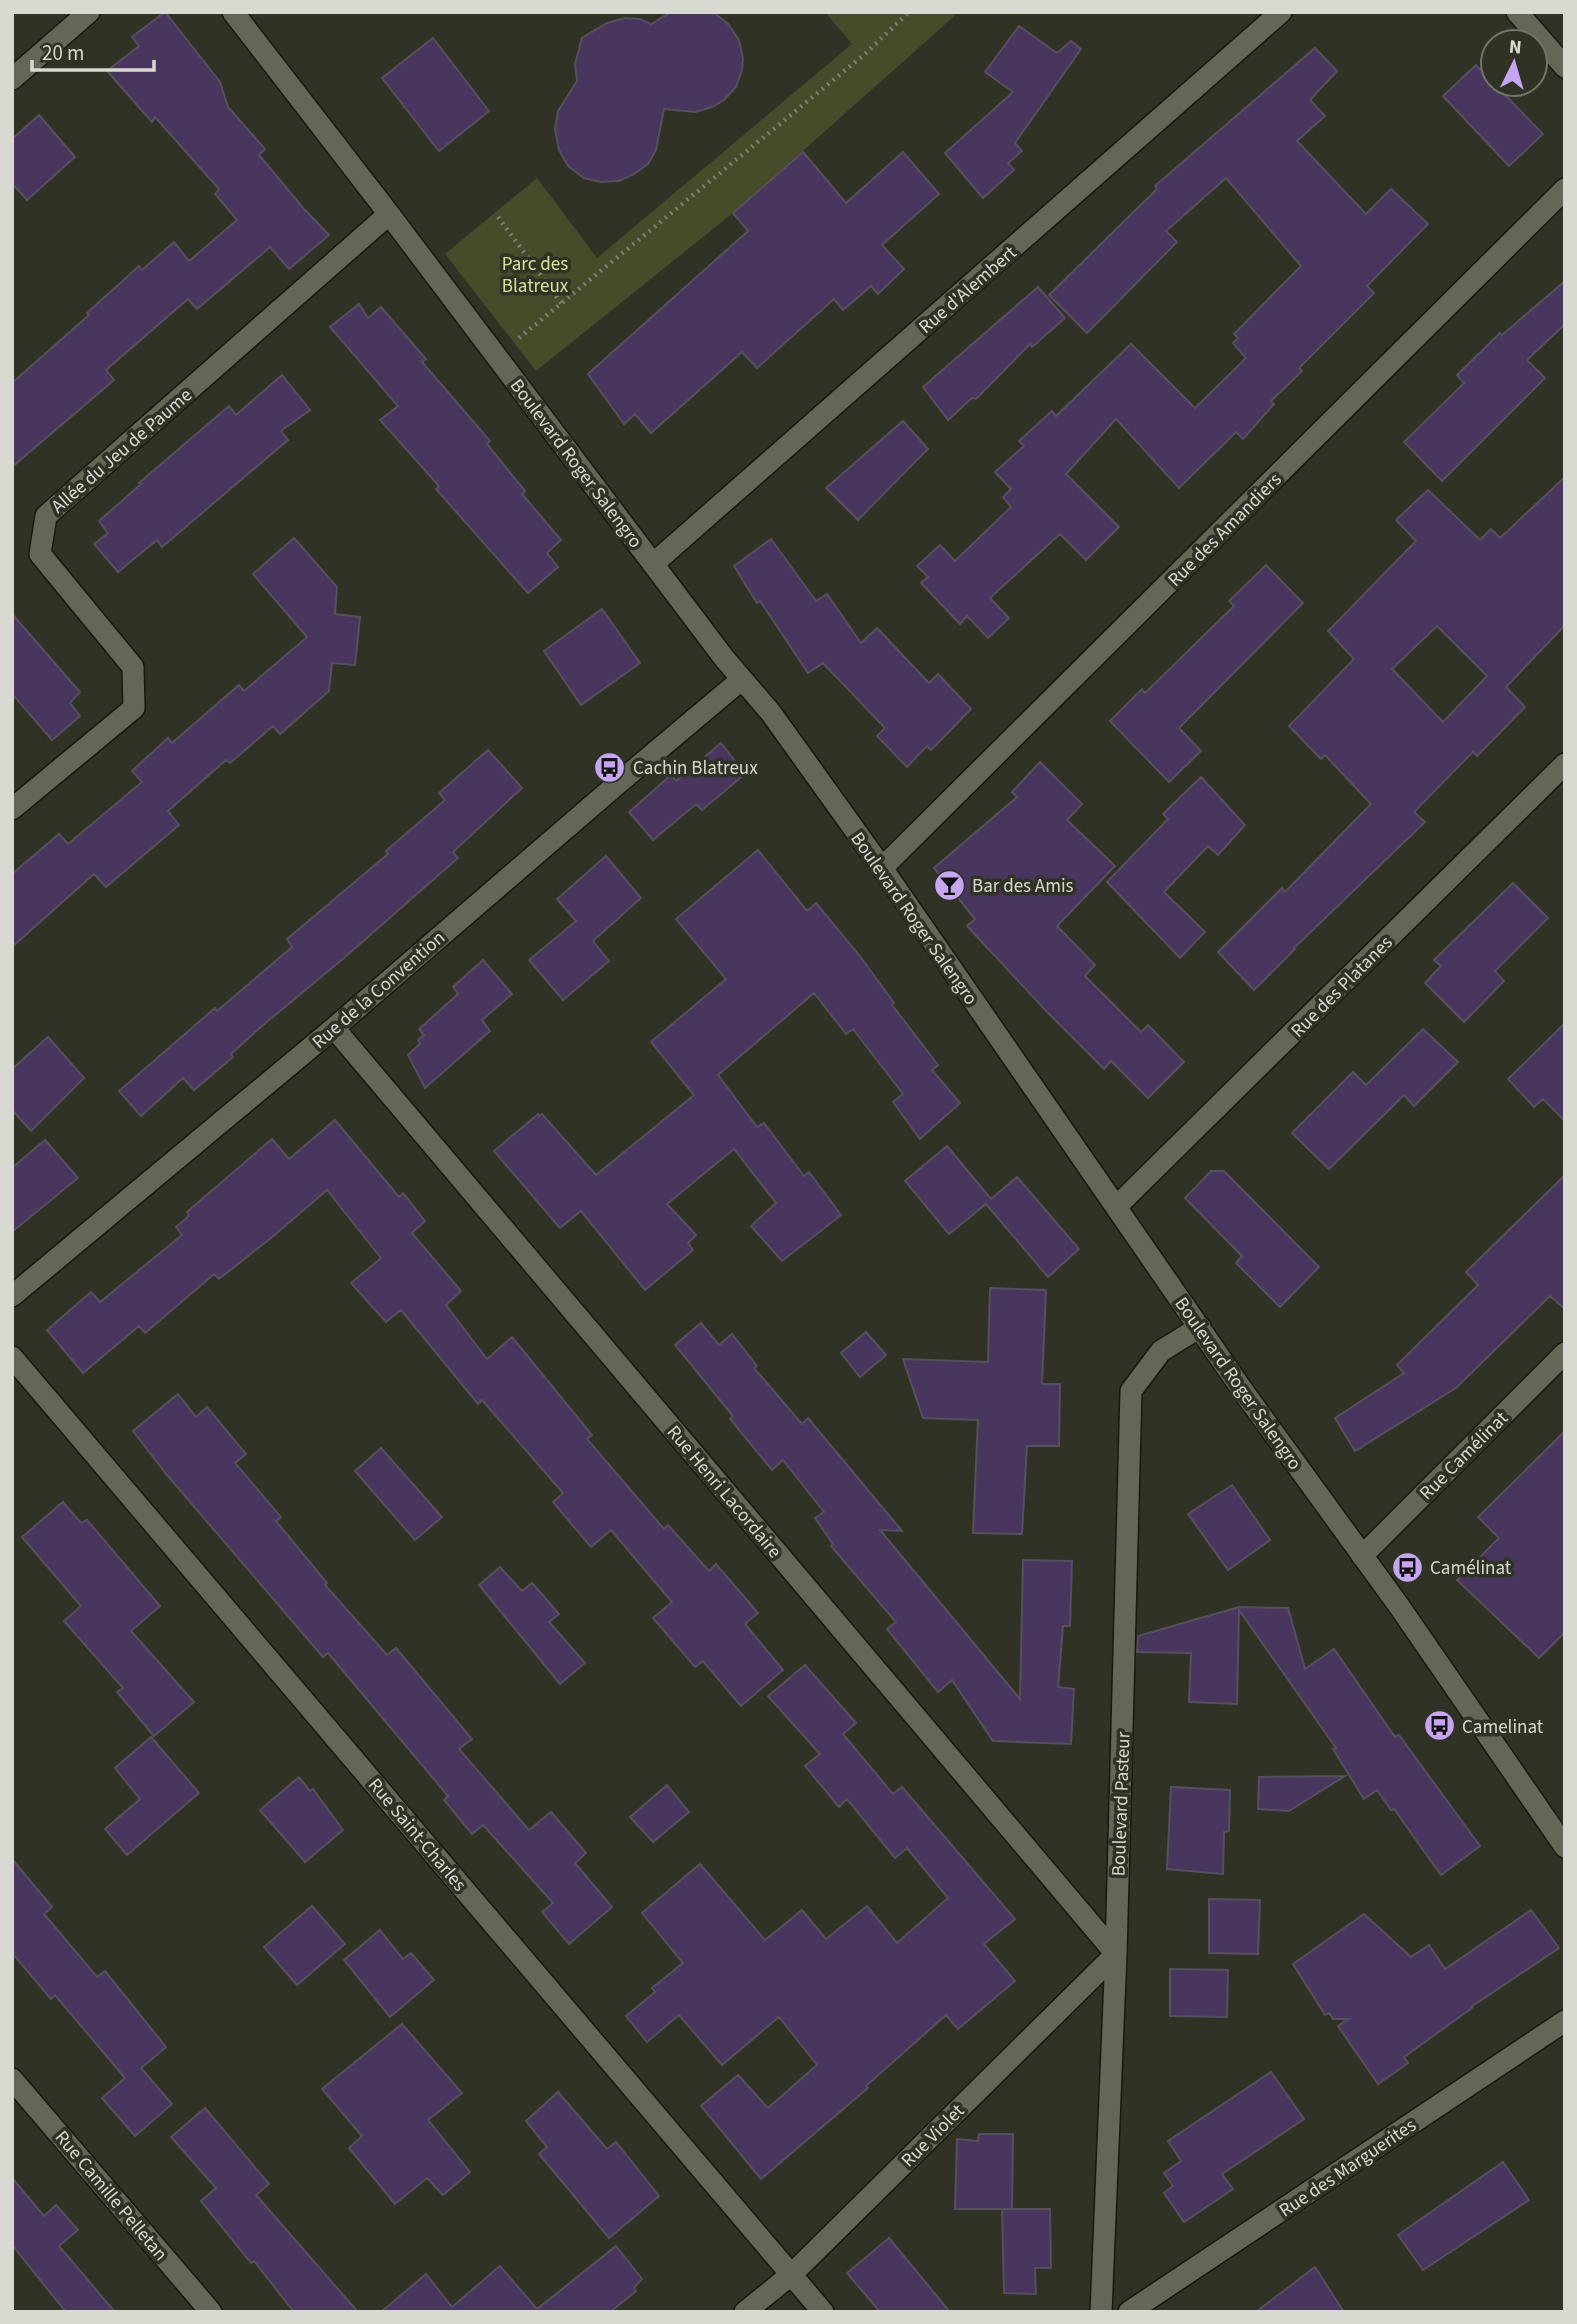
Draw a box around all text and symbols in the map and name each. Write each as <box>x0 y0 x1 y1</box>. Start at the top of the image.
scale bar <box>32 28 154 72</box>
north arrow <box>1479 28 1549 98</box>
text: N <box>1508 34 1523 62</box>
text: 20 m <box>42 38 84 68</box>
street label: Rue d'Alembert <box>913 240 1023 340</box>
park label: Parc des Blatreux <box>502 251 569 300</box>
street label: Boulevard Roger Salengro <box>503 374 648 554</box>
street label: Allée du Jeu de Paume <box>46 382 198 520</box>
street label: Rue des Amandiers <box>1162 467 1288 593</box>
bus stop icon: Cachin Blatreux <box>593 750 627 784</box>
place label: Cachin Blatreux <box>633 755 758 782</box>
street label: Boulevard Roger Salengro <box>844 827 984 1011</box>
bar icon: Bar des Amis <box>932 868 966 902</box>
place label: Bar des Amis <box>972 873 1074 900</box>
street label: Rue de la Convention <box>307 925 451 1056</box>
street label: Rue des Platanes <box>1285 930 1399 1044</box>
street label: Boulevard Roger Salengro <box>1168 1292 1308 1476</box>
street label: Rue Camélinat <box>1414 1405 1515 1506</box>
street label: Rue Henri Lacordaire <box>660 1420 788 1564</box>
bus stop icon: Camélinat <box>1390 1550 1424 1584</box>
place label: Camélinat <box>1430 1555 1512 1582</box>
bus stop icon: Camelinat <box>1422 1709 1456 1743</box>
place label: Camelinat <box>1462 1714 1544 1741</box>
street label: Boulevard Pasteur <box>1105 1731 1138 1877</box>
street label: Rue Saint-Charles <box>361 1772 472 1898</box>
street label: Rue Violet <box>895 2098 971 2174</box>
street label: Rue des Marguerites <box>1274 2112 1422 2224</box>
street label: Rue Camille Pelletan <box>48 2125 174 2267</box>

